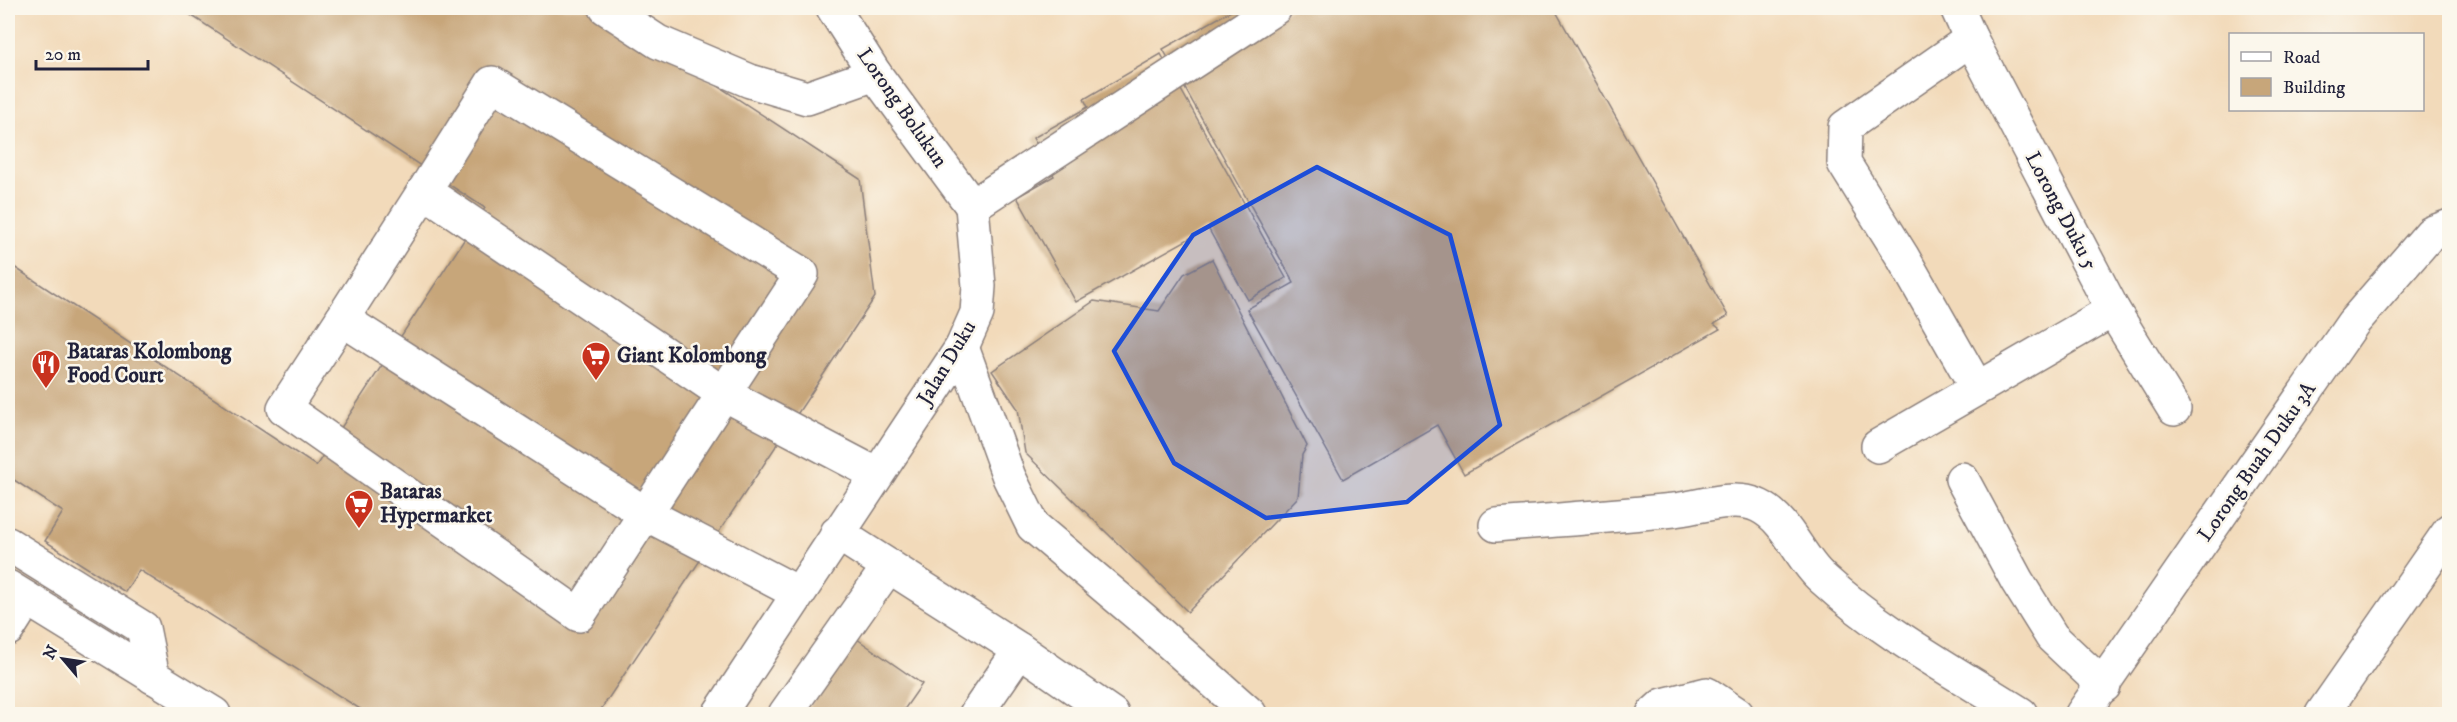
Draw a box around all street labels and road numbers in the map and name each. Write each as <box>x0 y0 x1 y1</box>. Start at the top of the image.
street label: Lorong Bolukun <box>851 43 953 173</box>
street label: Lorong Duku 5 <box>2019 147 2103 275</box>
street label: Jalan Duku <box>911 316 982 412</box>
street label: Lorong Buah Duku 3A <box>2192 377 2322 547</box>

